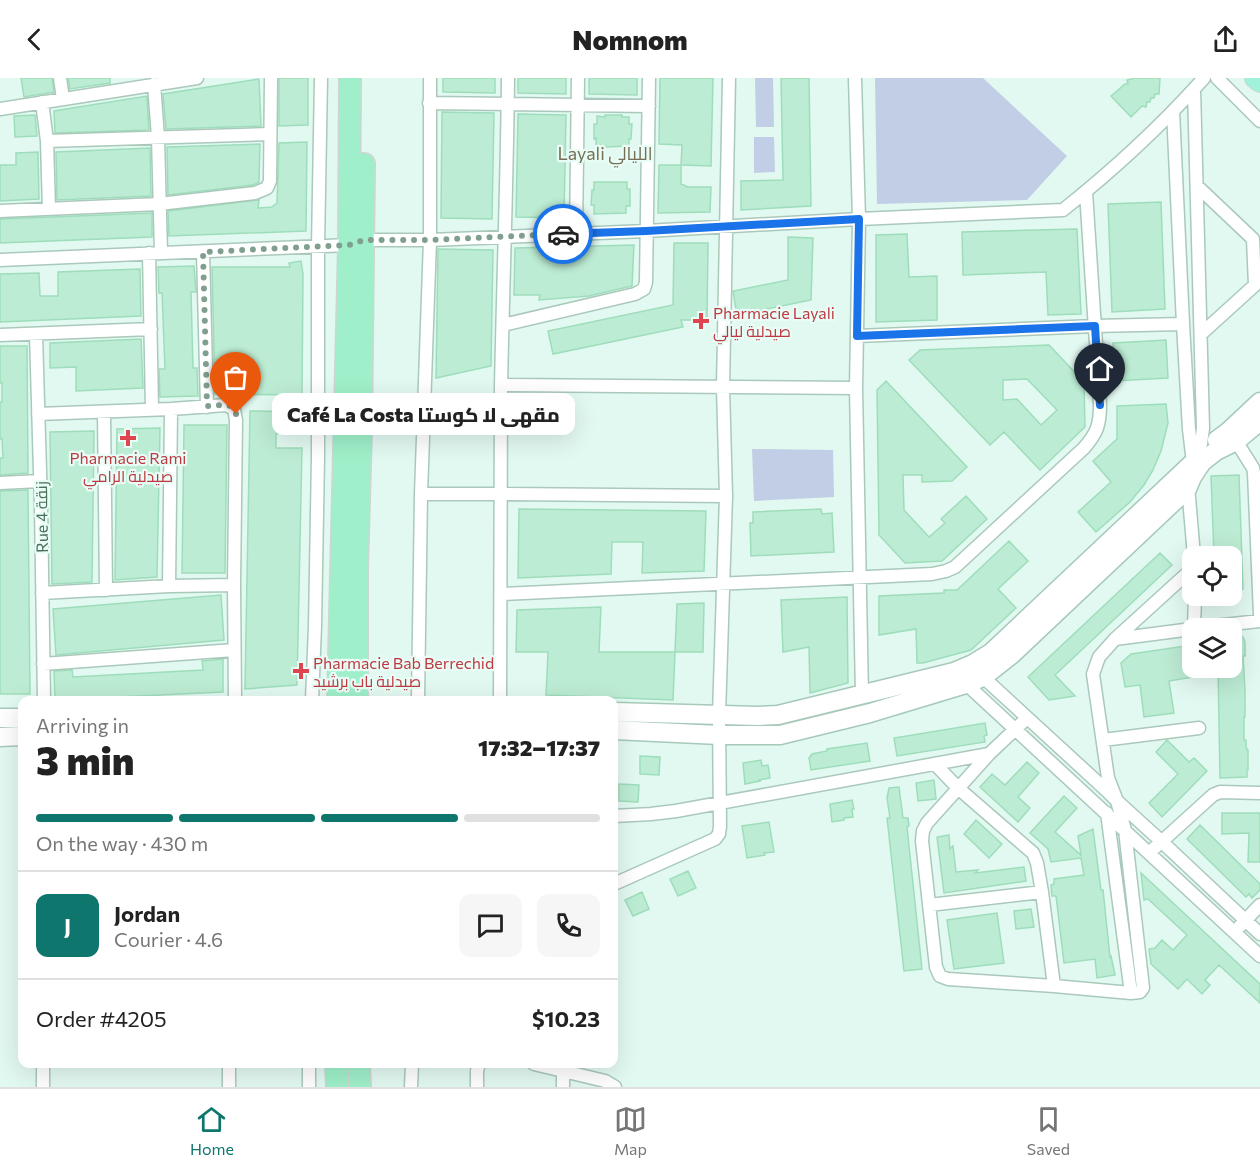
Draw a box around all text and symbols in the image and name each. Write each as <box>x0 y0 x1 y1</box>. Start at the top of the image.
icon: back <box>18 23 51 56</box>
text: Nomnom <box>572 23 688 56</box>
icon: share <box>1209 23 1242 56</box>
district label: Layali الليالي <box>558 142 653 168</box>
courier <box>533 204 593 264</box>
icon: car <box>547 218 580 251</box>
place label: Pharmacie Layali صيدلية ليالي <box>713 303 835 345</box>
marker: Pharmacie Layali صيدلية ليالي <box>694 314 708 328</box>
pin <box>1074 343 1125 405</box>
pin <box>210 352 261 414</box>
icon: home <box>1083 352 1116 385</box>
icon: bag <box>219 361 252 394</box>
callout: Café La Costa مقهى لا كوستا <box>272 393 575 435</box>
text: Café La Costa مقهى لا كوستا <box>287 402 560 426</box>
marker: Pharmacie Rami صيدلية الرامي <box>121 431 135 445</box>
place label: Pharmacie Rami صيدلية الرامي <box>70 448 186 490</box>
street label: Rue 4 زنقة <box>31 481 52 553</box>
map controls <box>1182 546 1242 678</box>
button: locate <box>1182 546 1242 606</box>
button: layers <box>1182 618 1242 678</box>
place label: Pharmacie Bab Berrechid صيدلية باب برشيد <box>313 653 494 691</box>
marker: Pharmacie Bab Berrechid صيدلية باب برشيد <box>294 664 308 678</box>
text: Arriving in <box>36 713 129 737</box>
text: 17:32–17:37 <box>478 734 600 761</box>
text: 3 min <box>36 735 134 783</box>
text: On the way · 430 m <box>36 831 208 855</box>
button: chat <box>459 894 522 957</box>
button: phone <box>537 894 600 957</box>
text: Jordan <box>114 900 180 927</box>
text: J <box>64 912 71 939</box>
text: Courier · 4.6 <box>114 927 223 951</box>
text: Order #4205 <box>36 1005 167 1032</box>
text: $10.23 <box>532 1005 600 1032</box>
tab: Home <box>190 1103 234 1158</box>
tab: Map <box>614 1103 647 1158</box>
tab: Saved <box>1027 1103 1070 1158</box>

